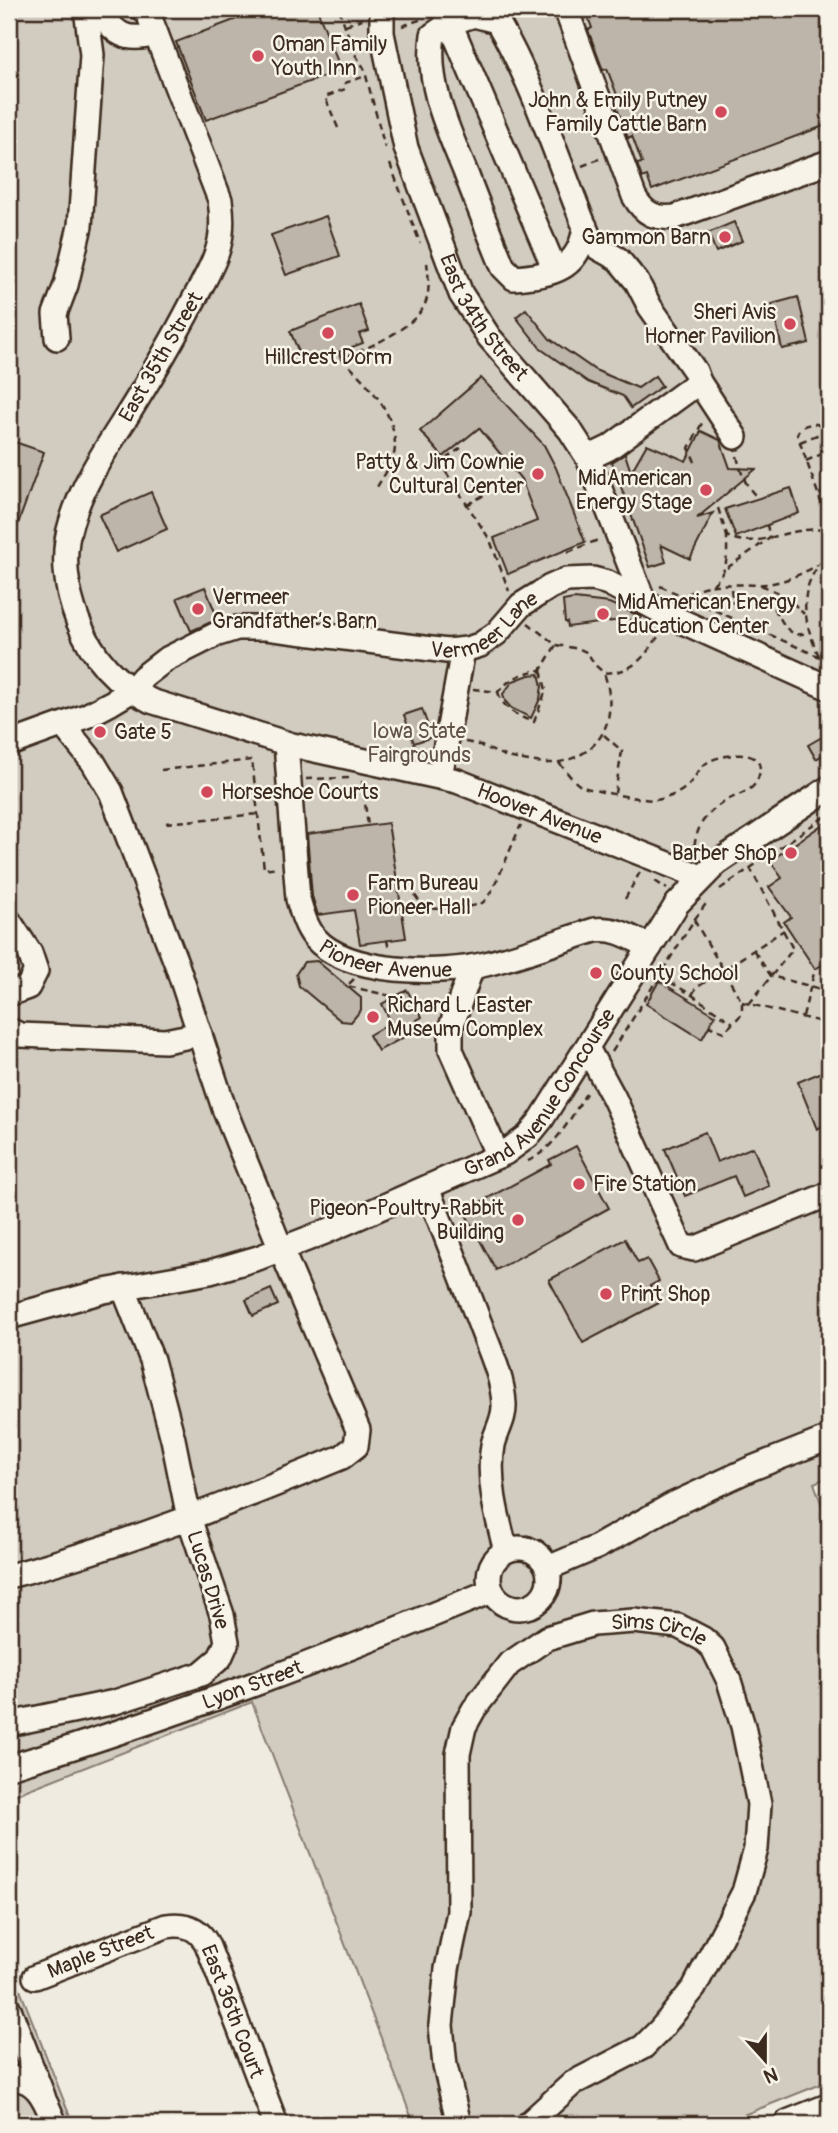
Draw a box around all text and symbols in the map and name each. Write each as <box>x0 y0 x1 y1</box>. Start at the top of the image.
place label: Oman Family Youth Inn <box>271 31 387 82</box>
marker: Oman Family Youth Inn <box>250 48 266 64</box>
place label: John & Emily Putney Family Cattle Barn <box>528 87 707 138</box>
marker: John & Emily Putney Family Cattle Barn <box>713 104 729 120</box>
place label: Gammon Barn <box>581 224 711 251</box>
marker: Gammon Barn <box>717 229 733 245</box>
street label: East 34th Street <box>434 250 535 387</box>
street label: East 35th Street <box>113 287 209 427</box>
place label: Sheri Avis Horner Pavilion <box>644 299 777 350</box>
marker: Sheri Avis Horner Pavilion <box>782 316 798 332</box>
marker: Hillcrest Dorm <box>320 325 336 341</box>
place label: Hillcrest Dorm <box>264 344 392 371</box>
place label: Patty & Jim Cownie Cultural Center <box>355 449 525 500</box>
place label: MidAmerican Energy Stage <box>576 465 693 516</box>
marker: Patty & Jim Cownie Cultural Center <box>530 466 546 482</box>
marker: MidAmerican Energy Stage <box>698 482 714 498</box>
place label: Vermeer Grandfather’s Barn <box>212 584 377 635</box>
street label: Vermeer Lane <box>429 584 543 665</box>
place label: MidAmerican Energy Education Center <box>617 589 796 640</box>
marker: Vermeer Grandfather’s Barn <box>190 601 206 617</box>
marker: MidAmerican Energy Education Center <box>595 606 611 622</box>
park label: Iowa State Fairgrounds <box>367 718 471 769</box>
place label: Gate 5 <box>114 719 172 746</box>
marker: Gate 5 <box>92 724 108 740</box>
street label: Hoover Avenue <box>473 777 607 851</box>
place label: Horseshoe Courts <box>221 779 379 806</box>
marker: Horseshoe Courts <box>199 784 215 800</box>
place label: Barber Shop <box>672 840 777 867</box>
marker: Barber Shop <box>783 845 799 861</box>
place label: Farm Bureau Pioneer Hall <box>367 870 479 921</box>
marker: Farm Bureau Pioneer Hall <box>345 887 361 903</box>
street label: Pioneer Avenue <box>313 933 454 984</box>
place label: County School <box>610 960 739 987</box>
marker: County School <box>588 965 604 981</box>
place label: Richard L. Easter Museum Complex <box>387 992 544 1043</box>
street label: Grand Avenue Concourse <box>460 1003 622 1183</box>
marker: Richard L. Easter Museum Complex <box>365 1009 381 1025</box>
place label: Fire Station <box>593 1171 696 1198</box>
marker: Fire Station <box>571 1176 587 1192</box>
place label: Pigeon-Poultry-Rabbit Building <box>309 1195 505 1246</box>
marker: Pigeon-Poultry-Rabbit Building <box>510 1212 526 1228</box>
place label: Print Shop <box>620 1281 710 1308</box>
marker: Print Shop <box>598 1286 614 1302</box>
street label: Lucas Drive <box>180 1527 236 1633</box>
street label: Sims Circle <box>610 1607 712 1652</box>
street label: Lyon Street <box>198 1653 307 1716</box>
street label: Maple Street <box>43 1919 158 1984</box>
street label: East 36th Court <box>195 1941 271 2082</box>
north arrow <box>730 2024 800 2094</box>
text: N <box>760 2061 781 2088</box>

